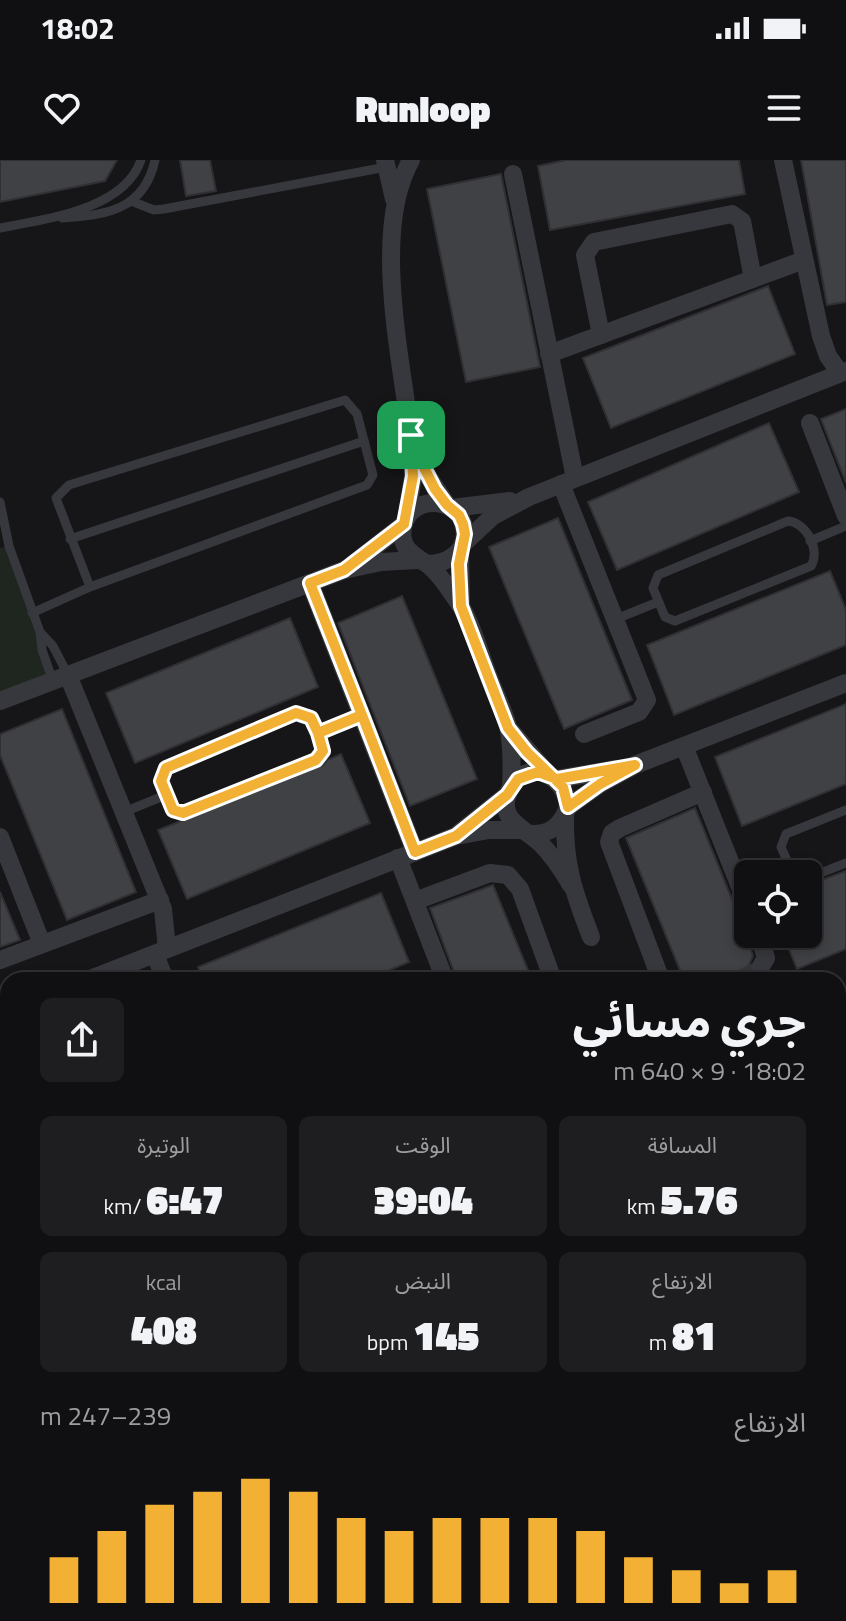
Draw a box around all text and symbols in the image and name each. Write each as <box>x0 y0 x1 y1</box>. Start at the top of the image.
text: 18:02 <box>40 5 115 51</box>
text: Runloop <box>356 81 491 136</box>
icon: heart <box>40 86 84 130</box>
icon: menu <box>762 86 806 130</box>
pin <box>377 401 445 469</box>
icon: arrive <box>389 413 433 457</box>
map controls <box>734 860 822 948</box>
button: locate <box>734 860 822 948</box>
text: جري مسائي <box>573 987 806 1054</box>
button: share <box>40 998 124 1082</box>
text: 18:02 · 9 × 640 m <box>613 1051 806 1090</box>
text: الوتيرة <box>137 1128 190 1162</box>
text: الوقت <box>395 1128 451 1162</box>
text: المسافة <box>648 1128 717 1162</box>
text: 6:47 <box>146 1169 224 1230</box>
text: 39:04 <box>373 1169 473 1230</box>
text: 5.76 <box>661 1169 738 1230</box>
text: /km <box>103 1189 146 1223</box>
text: km <box>627 1189 661 1223</box>
text: النبض <box>395 1264 451 1298</box>
text: الارتفاع <box>652 1264 713 1298</box>
text: kcal <box>146 1265 182 1299</box>
text: 408 <box>131 1299 197 1360</box>
text: 145 <box>413 1305 479 1366</box>
text: 81 <box>672 1305 716 1366</box>
text: bpm <box>367 1325 413 1359</box>
text: m <box>649 1325 672 1359</box>
text: 239–247 m <box>40 1396 171 1435</box>
text: الارتفاع <box>735 1403 806 1442</box>

